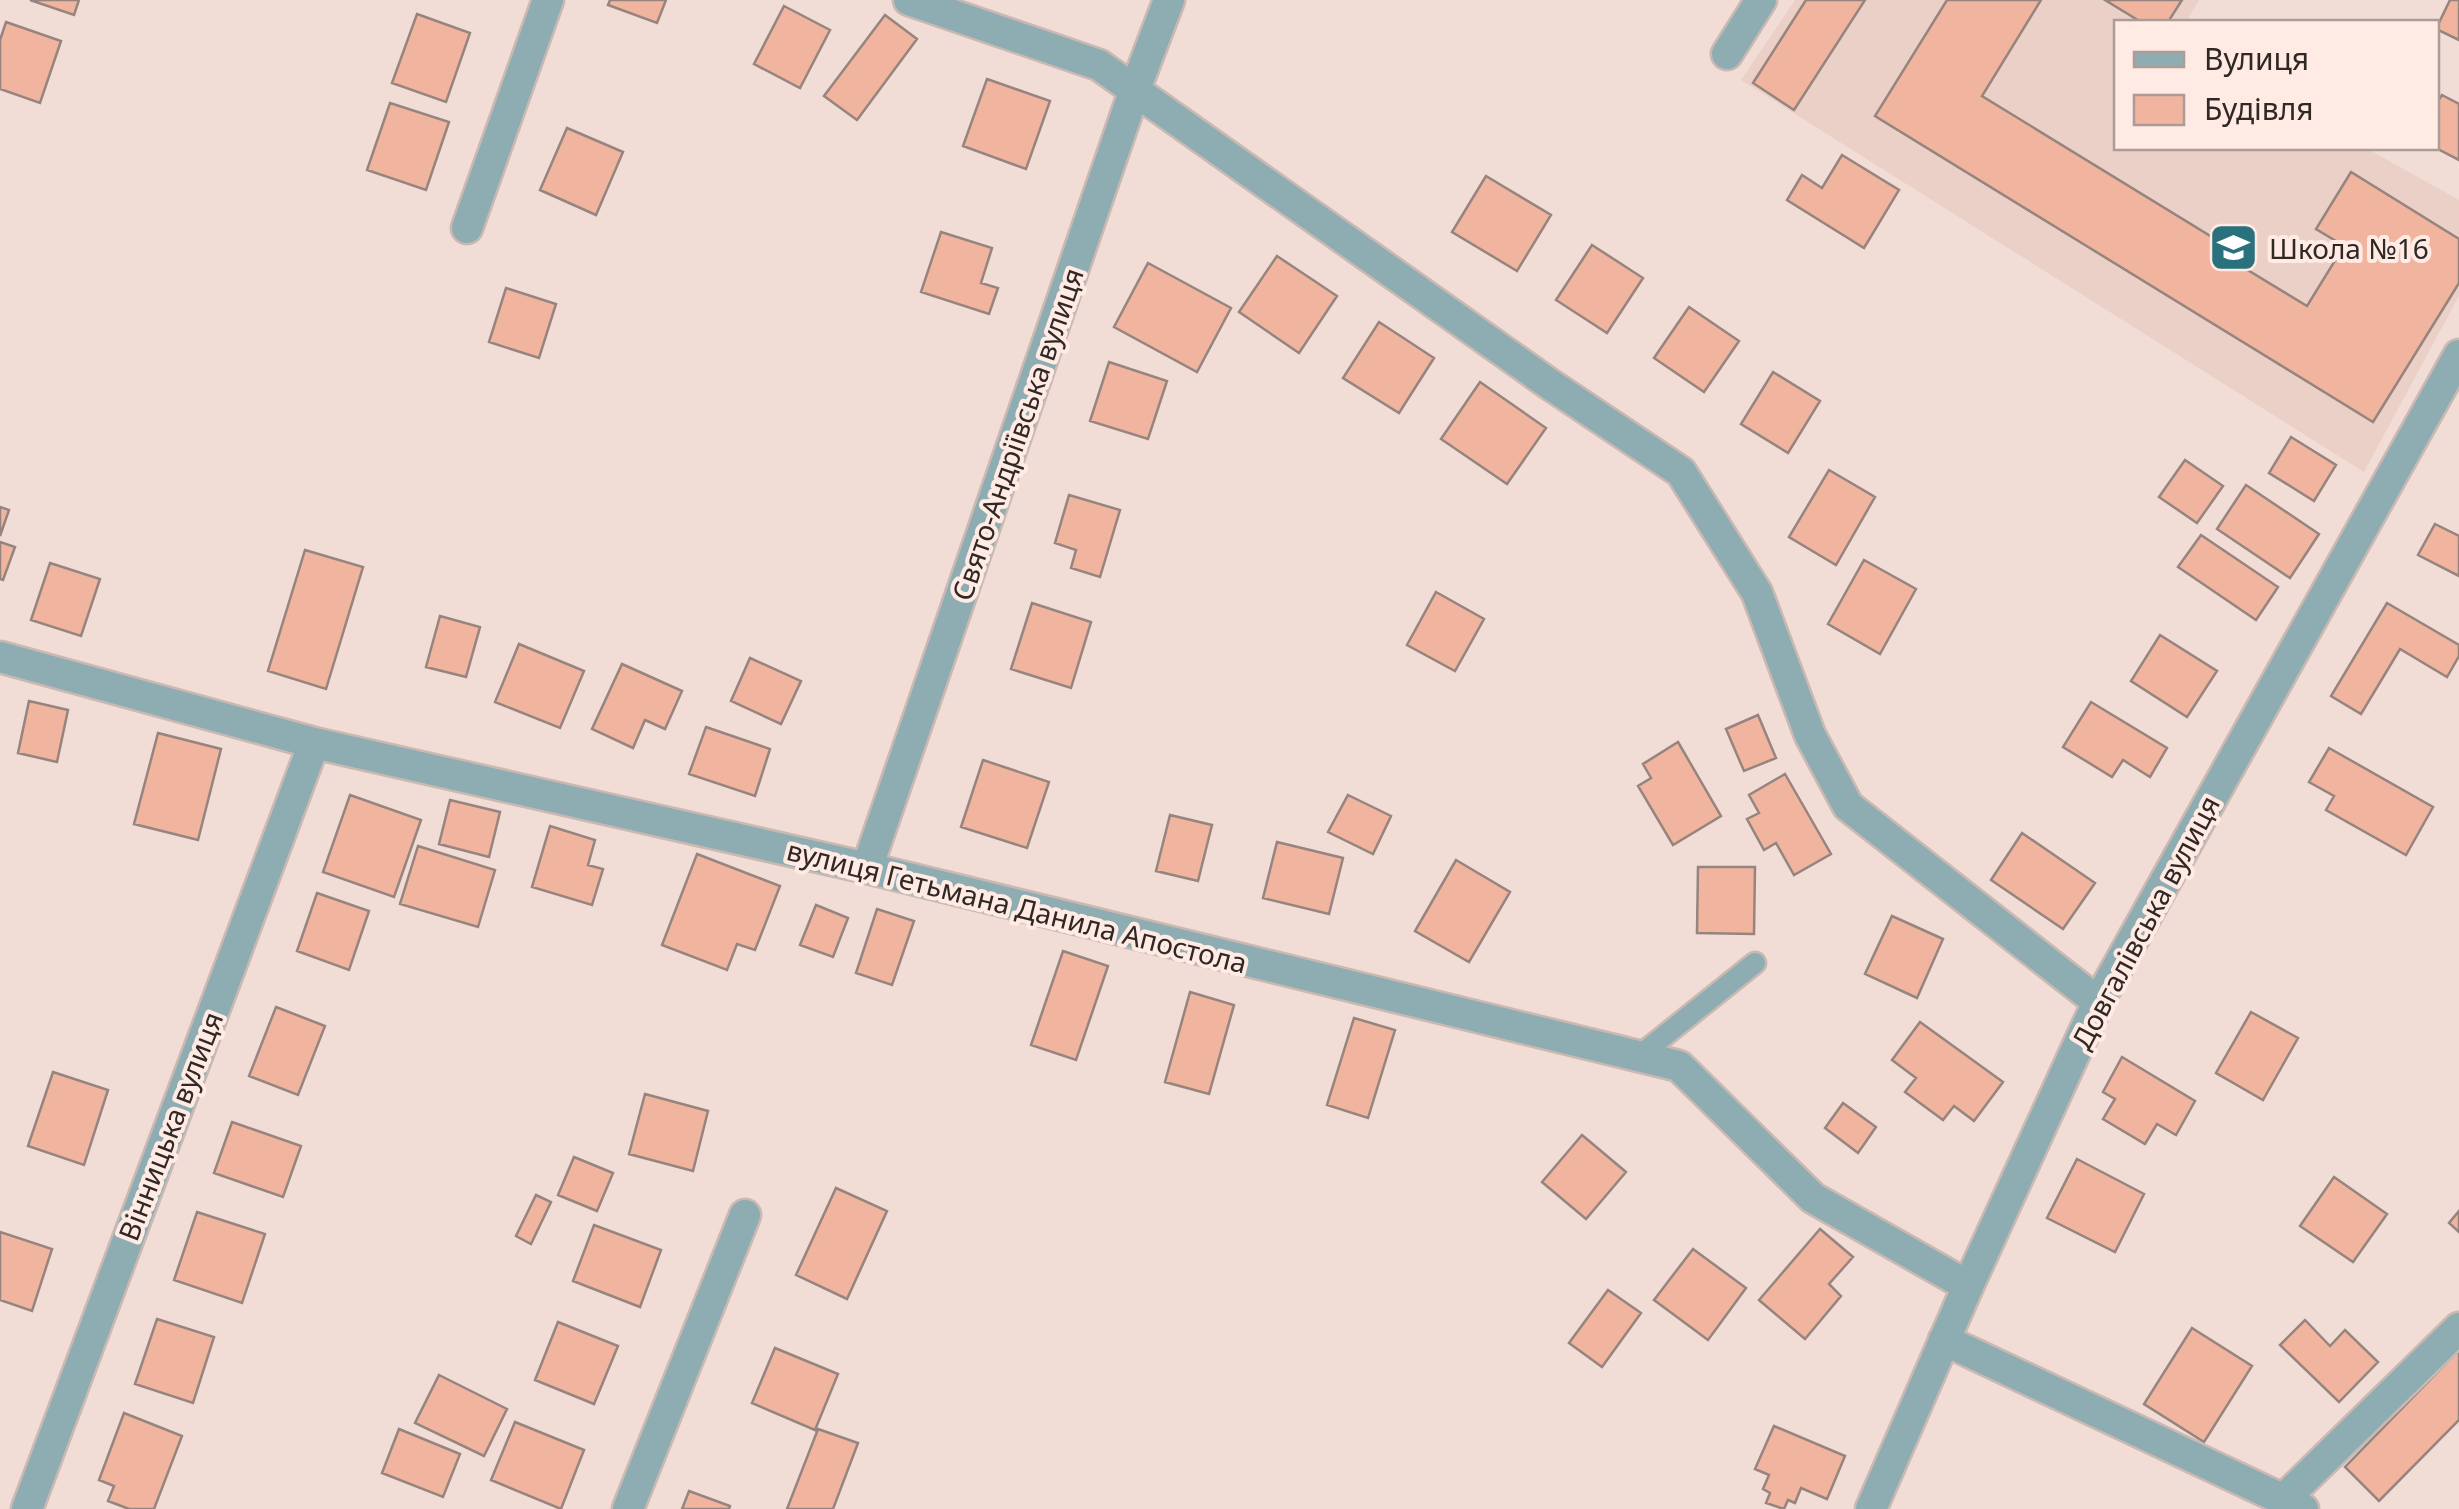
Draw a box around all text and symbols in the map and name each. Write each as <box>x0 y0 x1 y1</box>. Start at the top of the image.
legend <box>2114 20 2439 150</box>
text: Вулиця <box>2204 38 2309 79</box>
text: Будівля <box>2204 88 2314 129</box>
school or university icon: Школа №16 <box>2208 222 2260 274</box>
place label: Школа №16 <box>2269 229 2429 267</box>
street label: Свято-Андріївська вулиця <box>942 263 1092 605</box>
street label: Довгалівська вулиця <box>2062 789 2228 1055</box>
street label: вулиця Гетьмана Данила Апостола <box>783 830 1251 982</box>
street label: Вінницька вулиця <box>109 1006 231 1246</box>

